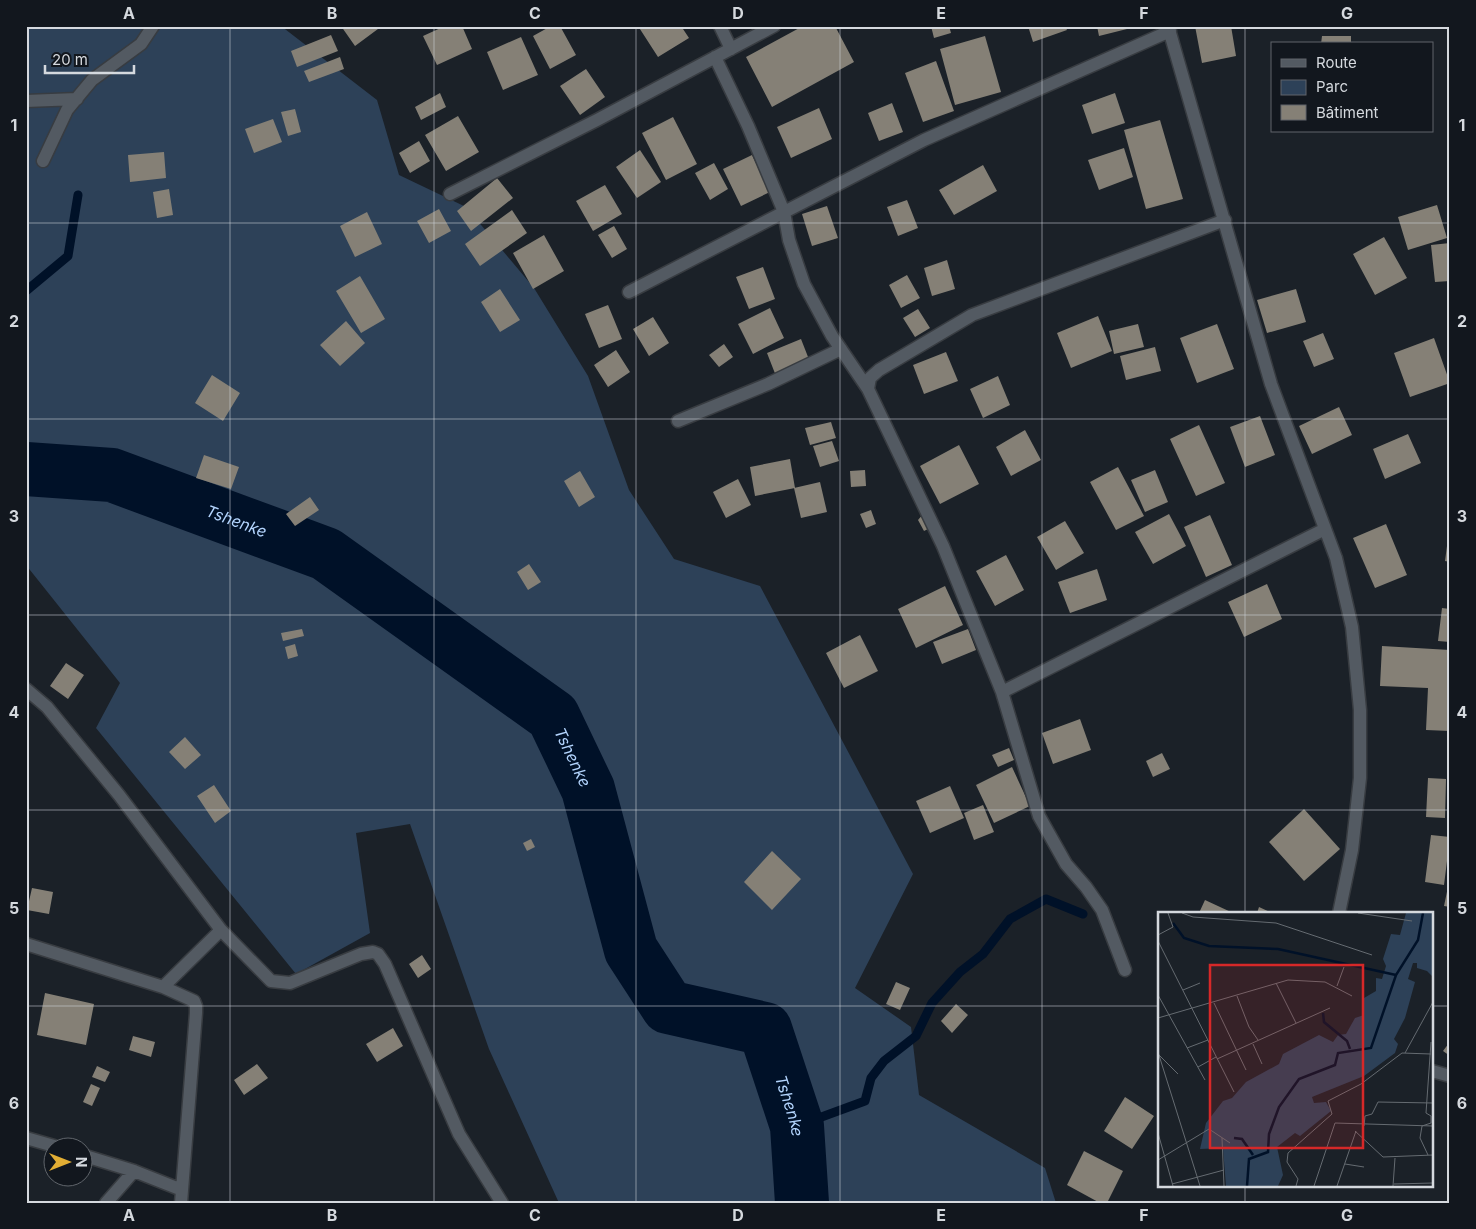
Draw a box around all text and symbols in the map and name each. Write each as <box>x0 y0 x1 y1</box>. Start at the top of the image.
text: A <box>123 3 135 23</box>
text: B <box>327 3 337 23</box>
text: C <box>529 3 541 23</box>
text: D <box>732 3 744 23</box>
text: E <box>936 3 946 23</box>
text: F <box>1139 3 1149 23</box>
text: G <box>1341 3 1353 23</box>
scale bar <box>45 42 134 74</box>
legend <box>1271 42 1434 132</box>
text: 20 m <box>52 50 88 69</box>
text: Route <box>1316 53 1357 72</box>
text: Parc <box>1316 77 1348 96</box>
text: Bâtiment <box>1316 103 1379 122</box>
text: 1 <box>11 115 17 135</box>
text: 1 <box>1459 115 1465 135</box>
text: 2 <box>9 311 19 331</box>
text: 2 <box>1457 311 1467 331</box>
water label: Tshenke <box>203 501 270 541</box>
text: 3 <box>9 506 19 526</box>
text: 3 <box>1457 506 1467 526</box>
text: 4 <box>9 702 20 722</box>
text: 4 <box>1457 702 1468 722</box>
water label: Tshenke <box>550 724 596 790</box>
text: 5 <box>9 898 19 918</box>
text: 5 <box>1457 898 1467 918</box>
inset map <box>1158 912 1434 1186</box>
water label: Tshenke <box>771 1072 808 1137</box>
text: 6 <box>9 1093 19 1113</box>
text: 6 <box>1457 1093 1467 1113</box>
north arrow <box>42 1136 92 1186</box>
text: N <box>73 1157 90 1167</box>
text: A <box>123 1205 135 1225</box>
text: B <box>327 1205 337 1225</box>
text: C <box>529 1205 541 1225</box>
text: D <box>732 1205 744 1225</box>
text: E <box>936 1205 946 1225</box>
text: F <box>1139 1205 1149 1225</box>
text: G <box>1341 1205 1353 1225</box>

